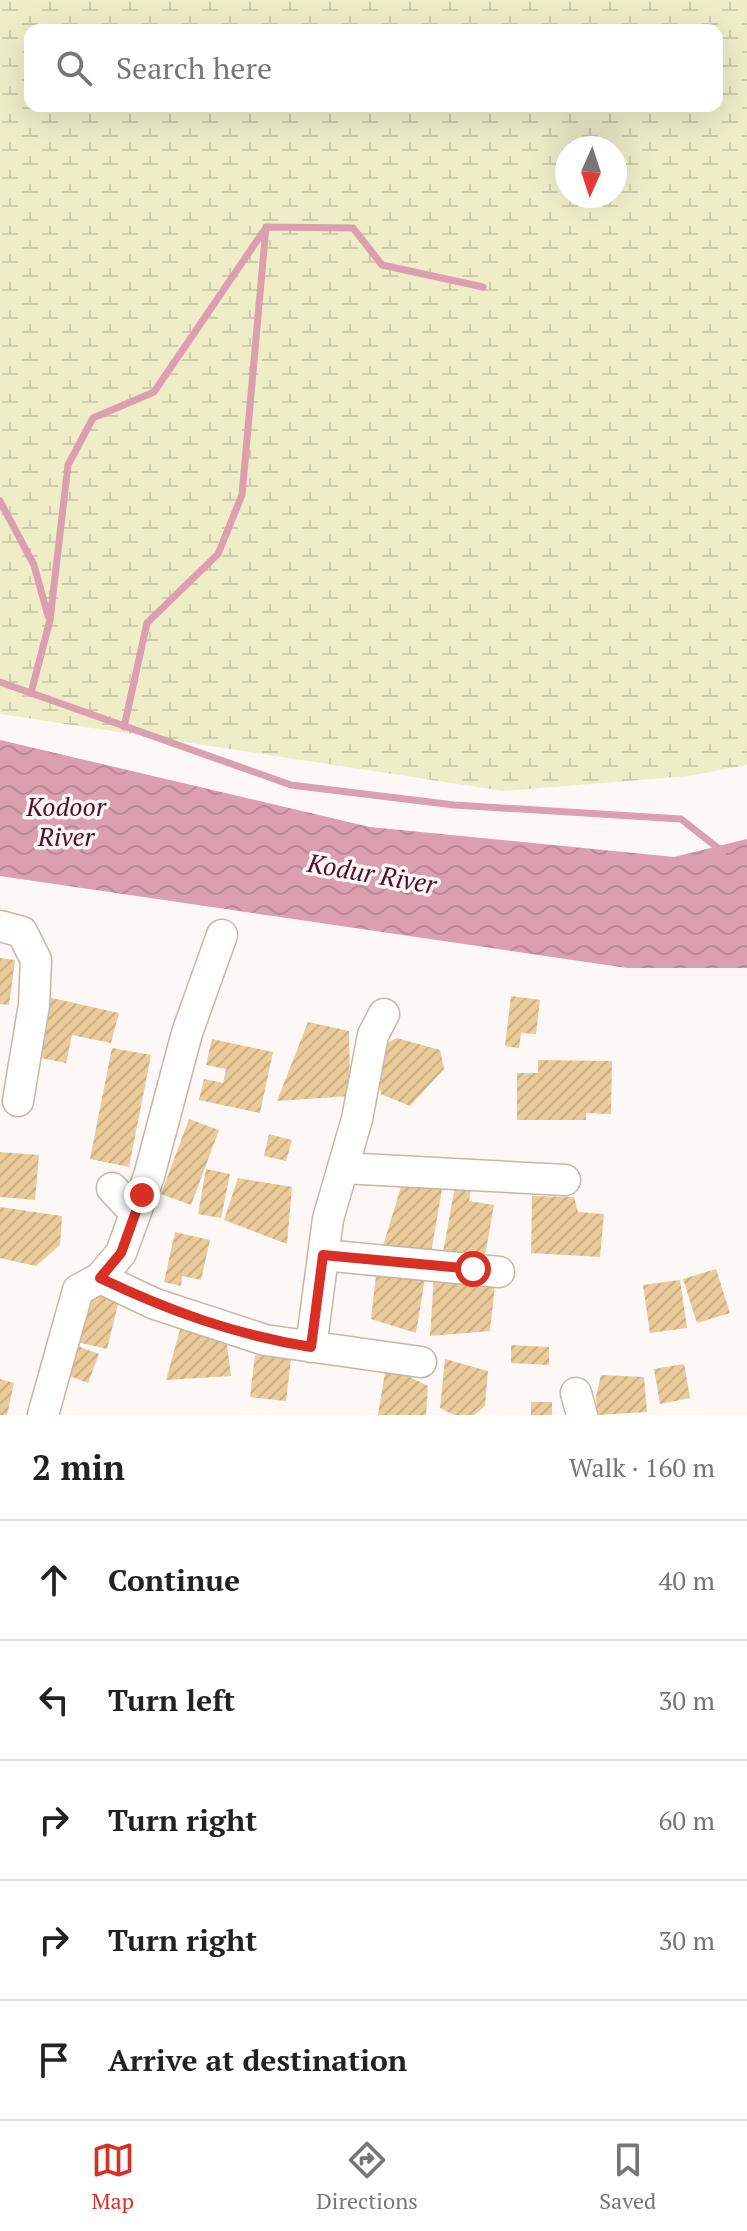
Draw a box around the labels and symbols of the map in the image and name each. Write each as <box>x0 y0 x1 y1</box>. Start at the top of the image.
north arrow <box>555 136 627 208</box>
water label: Kodoor River <box>25 789 107 853</box>
water label: Kodur River <box>304 845 440 901</box>
route end <box>124 1177 160 1213</box>
route start <box>455 1251 491 1287</box>

